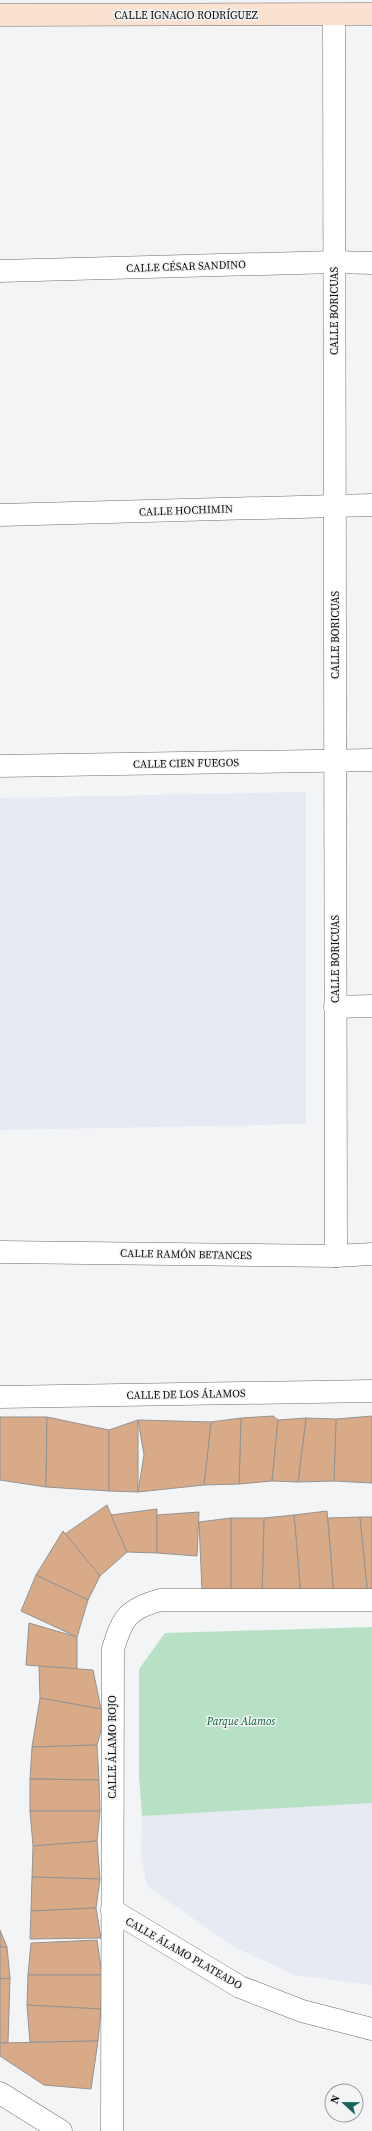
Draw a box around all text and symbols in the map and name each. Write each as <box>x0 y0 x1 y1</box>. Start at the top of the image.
street label: CALLE IGNACIO RODRÍGUEZ <box>114 8 258 23</box>
street label: CALLE CÉSAR SANDINO <box>126 257 246 276</box>
street label: CALLE BORICUAS <box>327 267 342 355</box>
street label: CALLE HOCHIMIN <box>139 501 233 520</box>
street label: CALLE BORICUAS <box>328 591 343 679</box>
street label: CALLE CIEN FUEGOS <box>133 755 240 772</box>
street label: CALLE BORICUAS <box>328 915 343 1003</box>
street label: CALLE RAMÓN BETANCES <box>120 1246 252 1263</box>
street label: CALLE DE LOS ÁLAMOS <box>126 1386 246 1403</box>
street label: CALLE ÁLAMO ROJO <box>105 1695 120 1799</box>
park label: Parque Alamos <box>206 1714 275 1729</box>
street label: CALLE ÁLAMO PLATEADO <box>123 1914 245 1993</box>
north arrow <box>324 2083 364 2123</box>
text: N <box>327 2093 344 2106</box>

